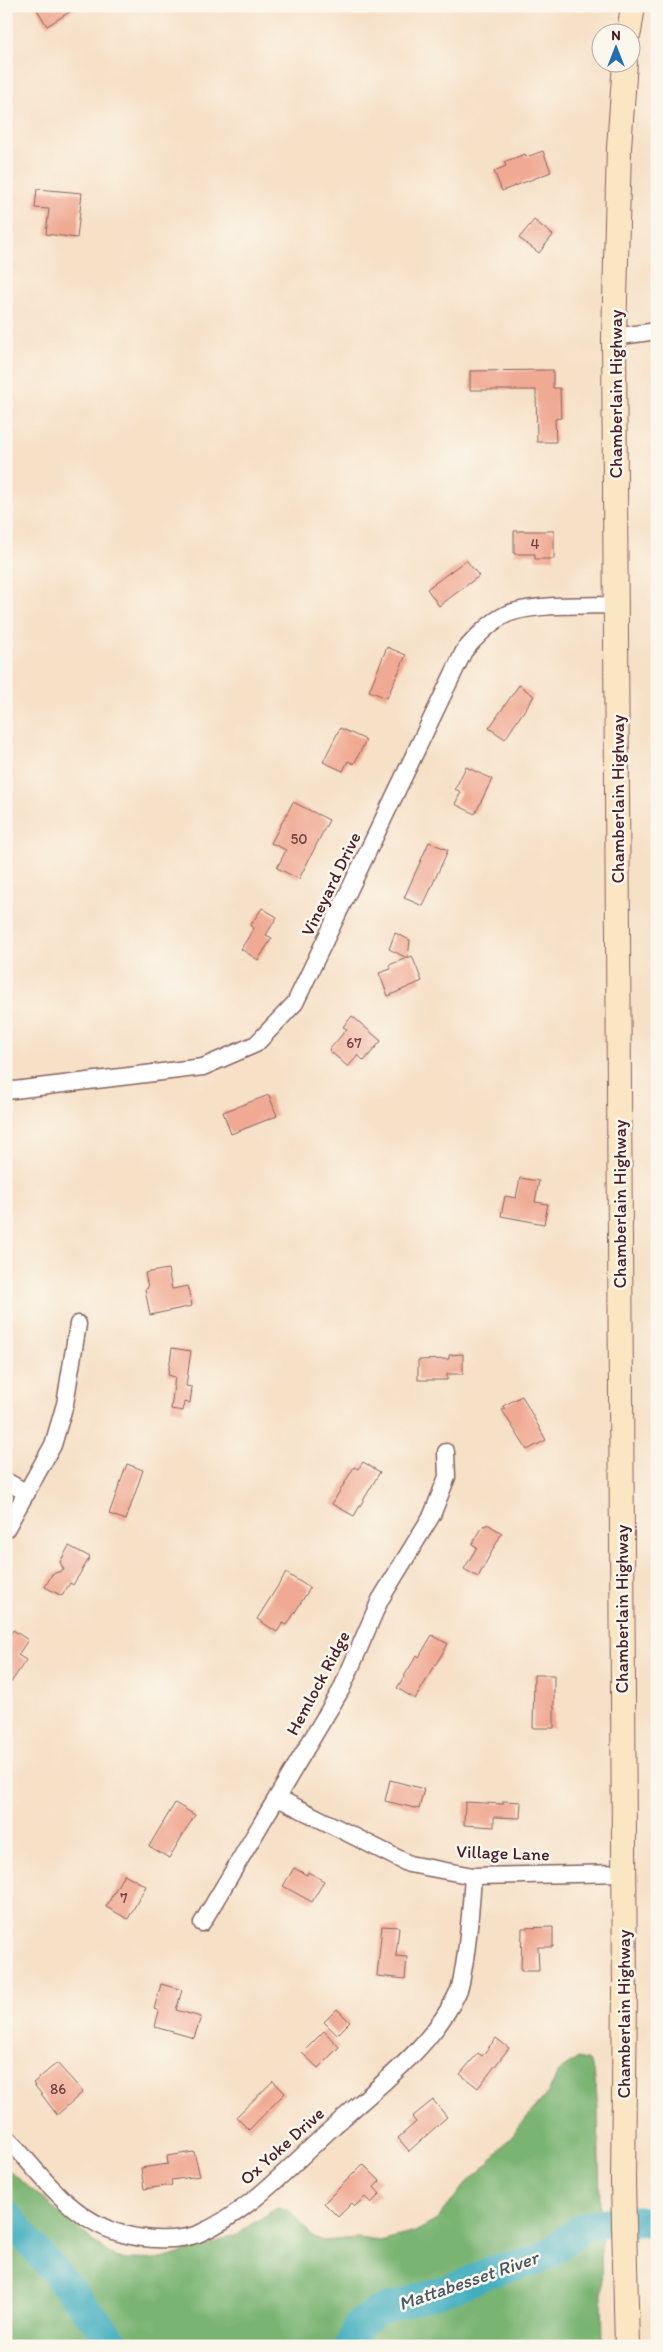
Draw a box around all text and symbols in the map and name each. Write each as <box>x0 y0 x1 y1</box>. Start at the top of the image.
north arrow <box>590 22 640 72</box>
text: N <box>611 27 621 44</box>
street label: Chamberlain Highway <box>605 309 627 479</box>
house number: 4 <box>530 535 540 553</box>
street label: Chamberlain Highway <box>607 714 629 884</box>
street label: Vineyard Drive <box>296 828 366 940</box>
house number: 50 <box>290 830 308 848</box>
house number: 67 <box>346 1034 362 1052</box>
street label: Chamberlain Highway <box>609 1119 631 1289</box>
street label: Chamberlain Highway <box>611 1524 633 1694</box>
street label: Hemlock Ridge <box>281 1627 355 1739</box>
street label: Village Lane <box>456 1840 550 1866</box>
house number: 7 <box>120 1889 128 1907</box>
street label: Chamberlain Highway <box>613 1929 635 2099</box>
house number: 86 <box>50 2080 66 2098</box>
street label: Ox Yoke Drive <box>235 2102 329 2190</box>
water label: Mattabesset River <box>395 2245 543 2315</box>

